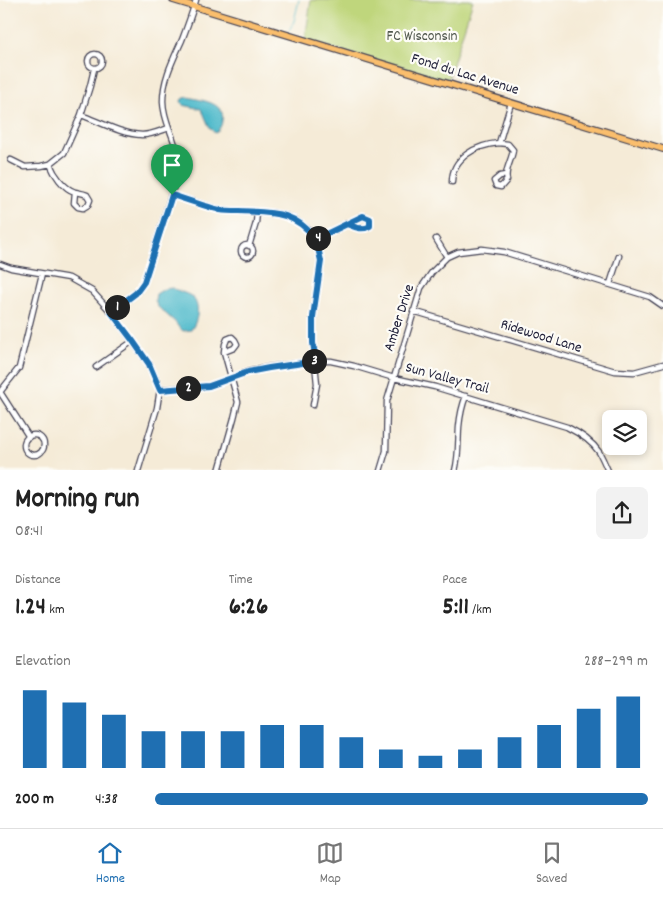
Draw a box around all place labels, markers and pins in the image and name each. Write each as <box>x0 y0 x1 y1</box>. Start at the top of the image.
pin <box>151 144 193 195</box>
pin: 4 <box>306 226 330 250</box>
pin: 1 <box>104 294 130 320</box>
pin: 3 <box>302 348 326 374</box>
pin: 2 <box>176 376 200 400</box>

